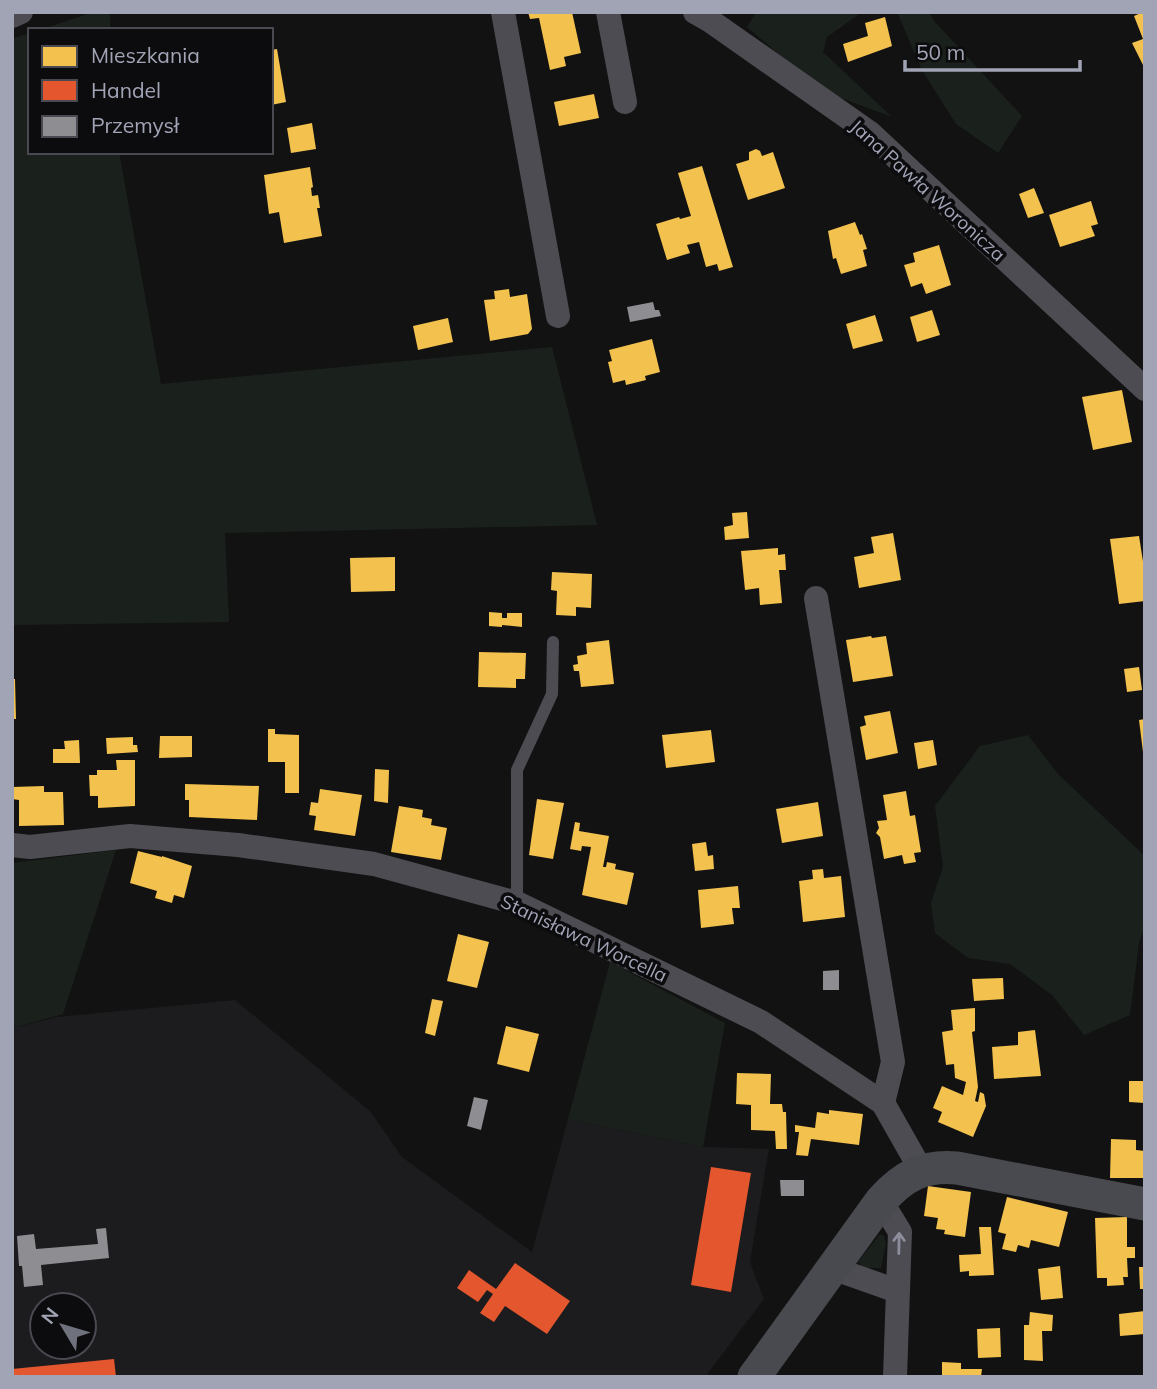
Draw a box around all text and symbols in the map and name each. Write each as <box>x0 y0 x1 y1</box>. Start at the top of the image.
legend <box>28 28 273 154</box>
scale bar <box>905 28 1080 72</box>
text: 50 m <box>916 39 965 65</box>
text: Mieszkania <box>91 42 200 68</box>
text: Handel <box>91 77 161 103</box>
text: Przemysł <box>91 112 180 138</box>
street label: Jana Pawła Woronicza <box>845 114 1011 266</box>
street label: Stanisława Worcella <box>497 889 671 987</box>
one-way arrow <box>893 1232 906 1255</box>
north arrow <box>28 1291 98 1361</box>
text: N <box>36 1302 63 1329</box>

